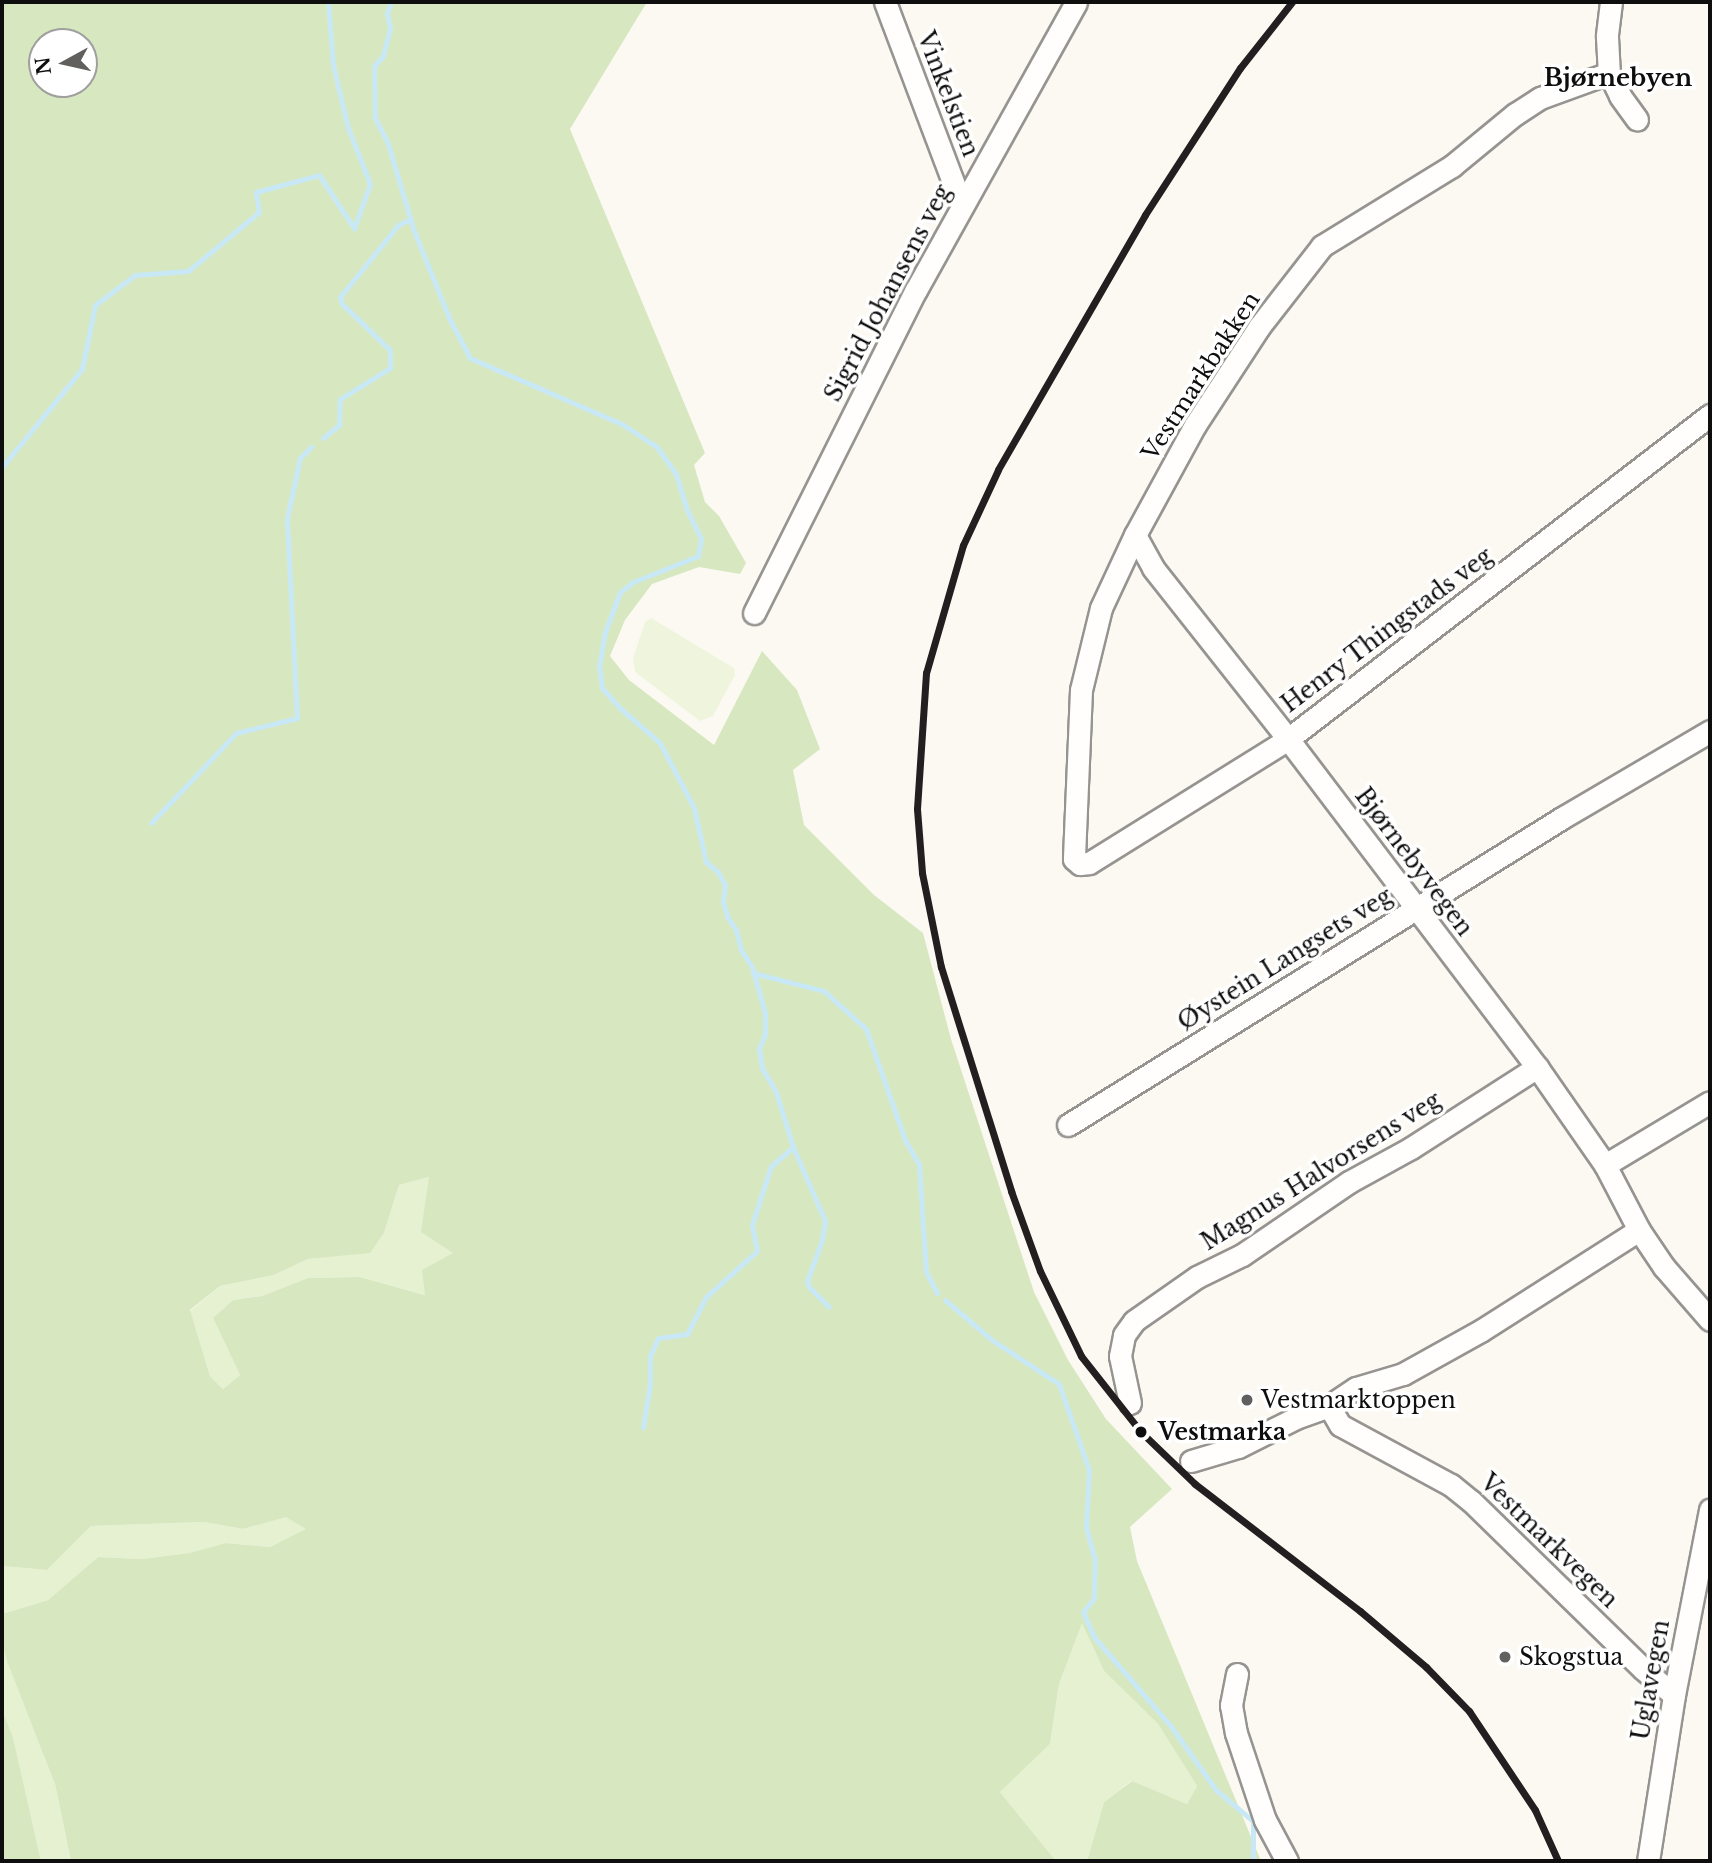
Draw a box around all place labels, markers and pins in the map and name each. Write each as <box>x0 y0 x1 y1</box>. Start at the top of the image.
place label: Vestmarktoppen <box>1261 1386 1456 1414</box>
marker: Vestmarktoppen <box>1239 1392 1255 1408</box>
place label: Vestmarka <box>1158 1418 1286 1446</box>
marker: Vestmarka <box>1130 1421 1152 1443</box>
place label: Skogstua <box>1519 1643 1623 1671</box>
marker: Skogstua <box>1497 1649 1513 1665</box>

